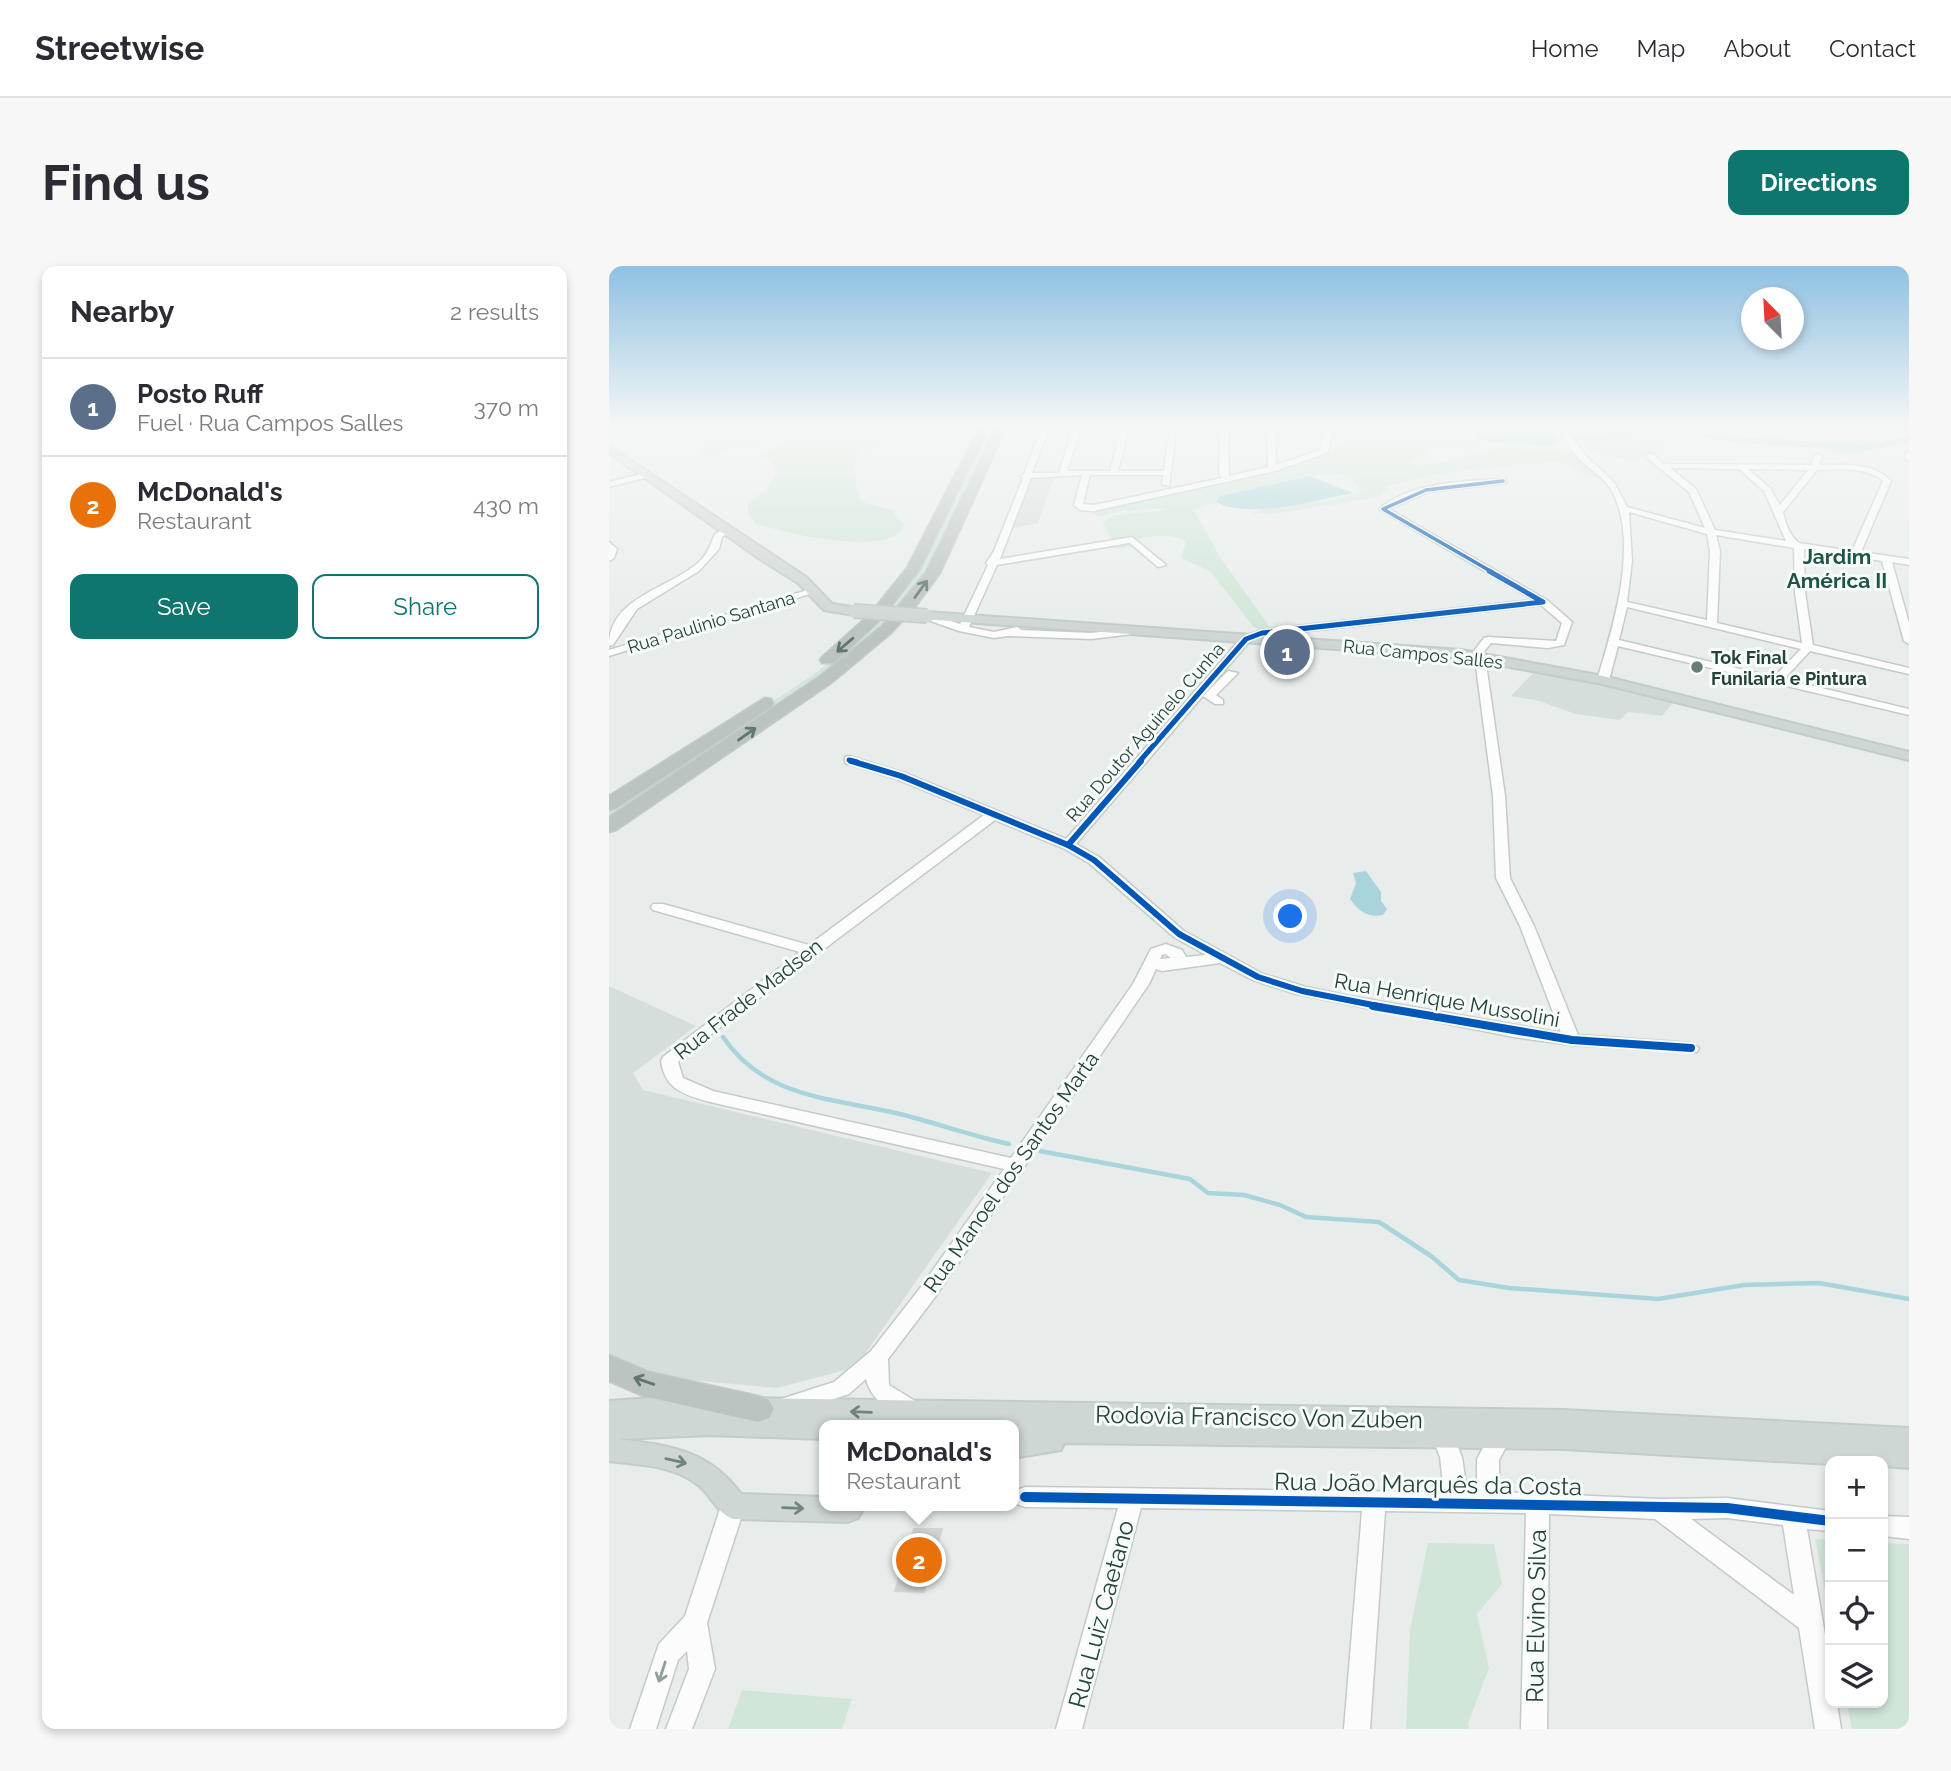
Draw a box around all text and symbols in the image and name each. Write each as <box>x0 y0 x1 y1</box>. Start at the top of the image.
text: Streetwise <box>35 29 204 68</box>
text: Home <box>1531 34 1599 63</box>
text: Map <box>1637 34 1685 63</box>
text: About <box>1723 34 1791 63</box>
text: Contact <box>1829 34 1916 63</box>
button: Directions <box>1728 150 1909 215</box>
text: Find us <box>42 154 210 211</box>
north arrow <box>1741 287 1804 350</box>
text: Nearby <box>70 294 174 329</box>
text: 2 results <box>450 298 539 325</box>
text: Posto Ruff <box>137 379 263 409</box>
text: 1 <box>87 394 99 421</box>
text: 370 m <box>474 394 539 421</box>
text: Fuel · Rua Campos Salles <box>137 409 403 436</box>
text: McDonald's <box>137 477 283 507</box>
text: 2 <box>87 492 99 519</box>
text: 430 m <box>473 492 539 519</box>
text: Restaurant <box>137 507 252 534</box>
district label: Jardim América II <box>1787 544 1887 593</box>
button: Save <box>70 574 298 639</box>
button: Share <box>312 574 539 639</box>
one-way arrow <box>913 579 928 598</box>
street label: Rua Paulinio Santana <box>625 587 797 657</box>
pin: 1 <box>1264 626 1310 678</box>
street label: Rua Campos Salles <box>1342 635 1504 673</box>
one-way arrow <box>837 637 855 653</box>
street label: Rua Doutor Aguinelo Cunha <box>1062 638 1228 826</box>
place label: Tok Final Funilaria e Pintura <box>1711 647 1867 689</box>
marker: Tok Final Funilaria e Pintura <box>1689 659 1705 675</box>
one-way arrow <box>737 726 757 740</box>
your location <box>1273 899 1307 933</box>
street label: Rua Frade Madsen <box>669 933 827 1065</box>
street label: Rua Henrique Mussolini <box>1332 968 1562 1032</box>
street label: Rua Manoel dos Santos Marta <box>918 1047 1104 1297</box>
one-way arrow <box>633 1374 655 1386</box>
street label: Rodovia Francisco Von Zuben <box>1095 1400 1423 1434</box>
one-way arrow <box>850 1405 873 1418</box>
popup <box>819 1420 1019 1511</box>
text: McDonald's <box>846 1437 992 1467</box>
one-way arrow <box>664 1454 687 1468</box>
map controls <box>1825 1456 1888 1708</box>
button: + <box>1825 1456 1888 1519</box>
text: Restaurant <box>846 1467 961 1494</box>
street label: Rua João Marquês da Costa <box>1274 1467 1582 1501</box>
one-way arrow <box>781 1502 804 1515</box>
street label: Rua Luiz Caetano <box>1062 1517 1140 1711</box>
button: − <box>1825 1519 1888 1582</box>
street label: Rua Elvino Silva <box>1520 1529 1552 1703</box>
pin: 2 <box>896 1534 942 1586</box>
button: locate <box>1825 1582 1888 1645</box>
button: layers <box>1825 1645 1888 1708</box>
one-way arrow <box>655 1661 668 1683</box>

